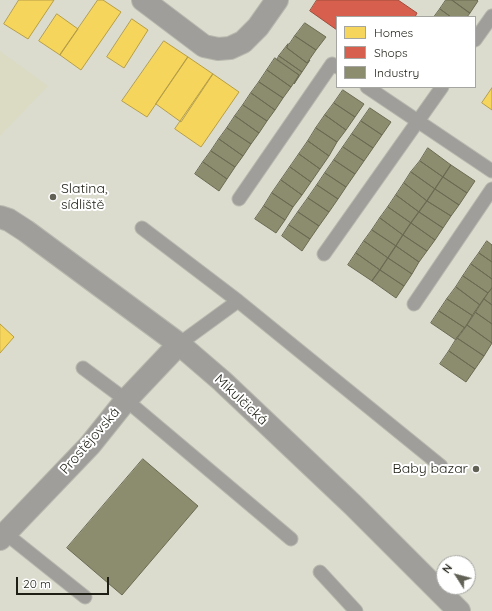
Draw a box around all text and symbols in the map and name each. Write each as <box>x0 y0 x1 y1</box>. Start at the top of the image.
legend <box>336 16 476 88</box>
text: Homes <box>374 25 413 40</box>
text: Shops <box>374 45 408 60</box>
text: Industry <box>374 65 419 80</box>
place label: Slatina, sídliště <box>61 181 108 214</box>
marker: Slatina, sídliště <box>48 192 58 202</box>
street label: Mikulčická <box>211 371 271 429</box>
street label: Prostějovská <box>56 404 124 478</box>
place label: Baby bazar <box>393 461 468 477</box>
marker: Baby bazar <box>471 464 481 474</box>
north arrow <box>436 555 476 595</box>
text: N <box>439 561 455 576</box>
scale bar <box>18 569 111 595</box>
text: 20 m <box>23 576 51 591</box>

